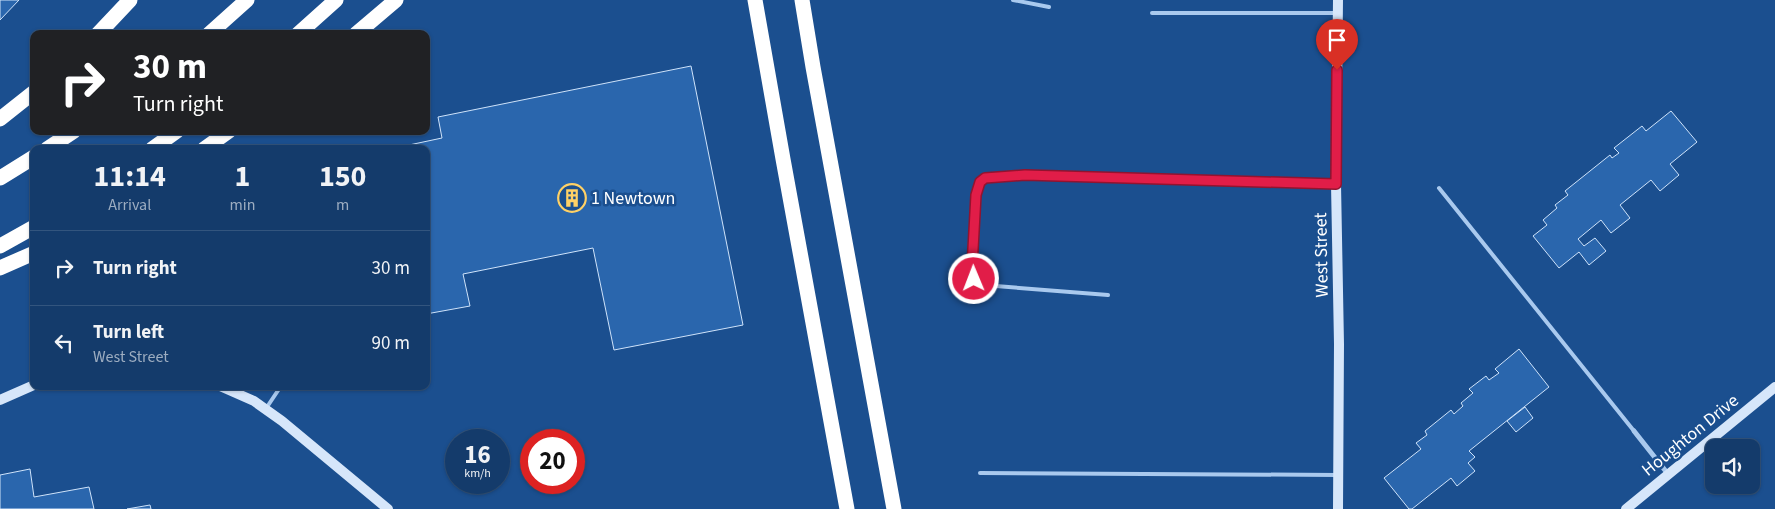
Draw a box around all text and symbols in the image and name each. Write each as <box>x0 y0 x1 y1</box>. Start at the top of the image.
pin <box>1316 19 1358 70</box>
icon: arrive <box>1323 26 1351 54</box>
text: 30 m <box>133 42 207 92</box>
icon: right <box>50 50 115 115</box>
text: Turn right <box>133 88 223 120</box>
text: 11:14 <box>94 155 166 198</box>
text: 1 <box>234 155 250 198</box>
text: 150 <box>319 155 366 198</box>
building icon: 1 Newtown <box>557 183 587 213</box>
place label: 1 Newtown <box>591 186 675 211</box>
text: Arrival <box>108 194 151 216</box>
text: min <box>229 194 255 216</box>
text: m <box>336 194 349 216</box>
street label: West Street <box>1308 212 1335 298</box>
position arrow <box>947 252 999 304</box>
icon: right <box>50 254 78 282</box>
text: Turn right <box>93 255 177 282</box>
text: 30 m <box>372 255 410 282</box>
text: Turn left <box>93 319 164 346</box>
icon: left <box>50 329 78 357</box>
text: 90 m <box>372 330 410 357</box>
text: West Street <box>93 346 169 368</box>
street label: Houghton Drive <box>1637 388 1744 482</box>
speed limit sign: 20 <box>520 429 585 494</box>
text: 16 <box>464 437 491 473</box>
map controls <box>1705 439 1760 494</box>
button: sound <box>1705 439 1760 494</box>
text: km/h <box>464 465 491 482</box>

